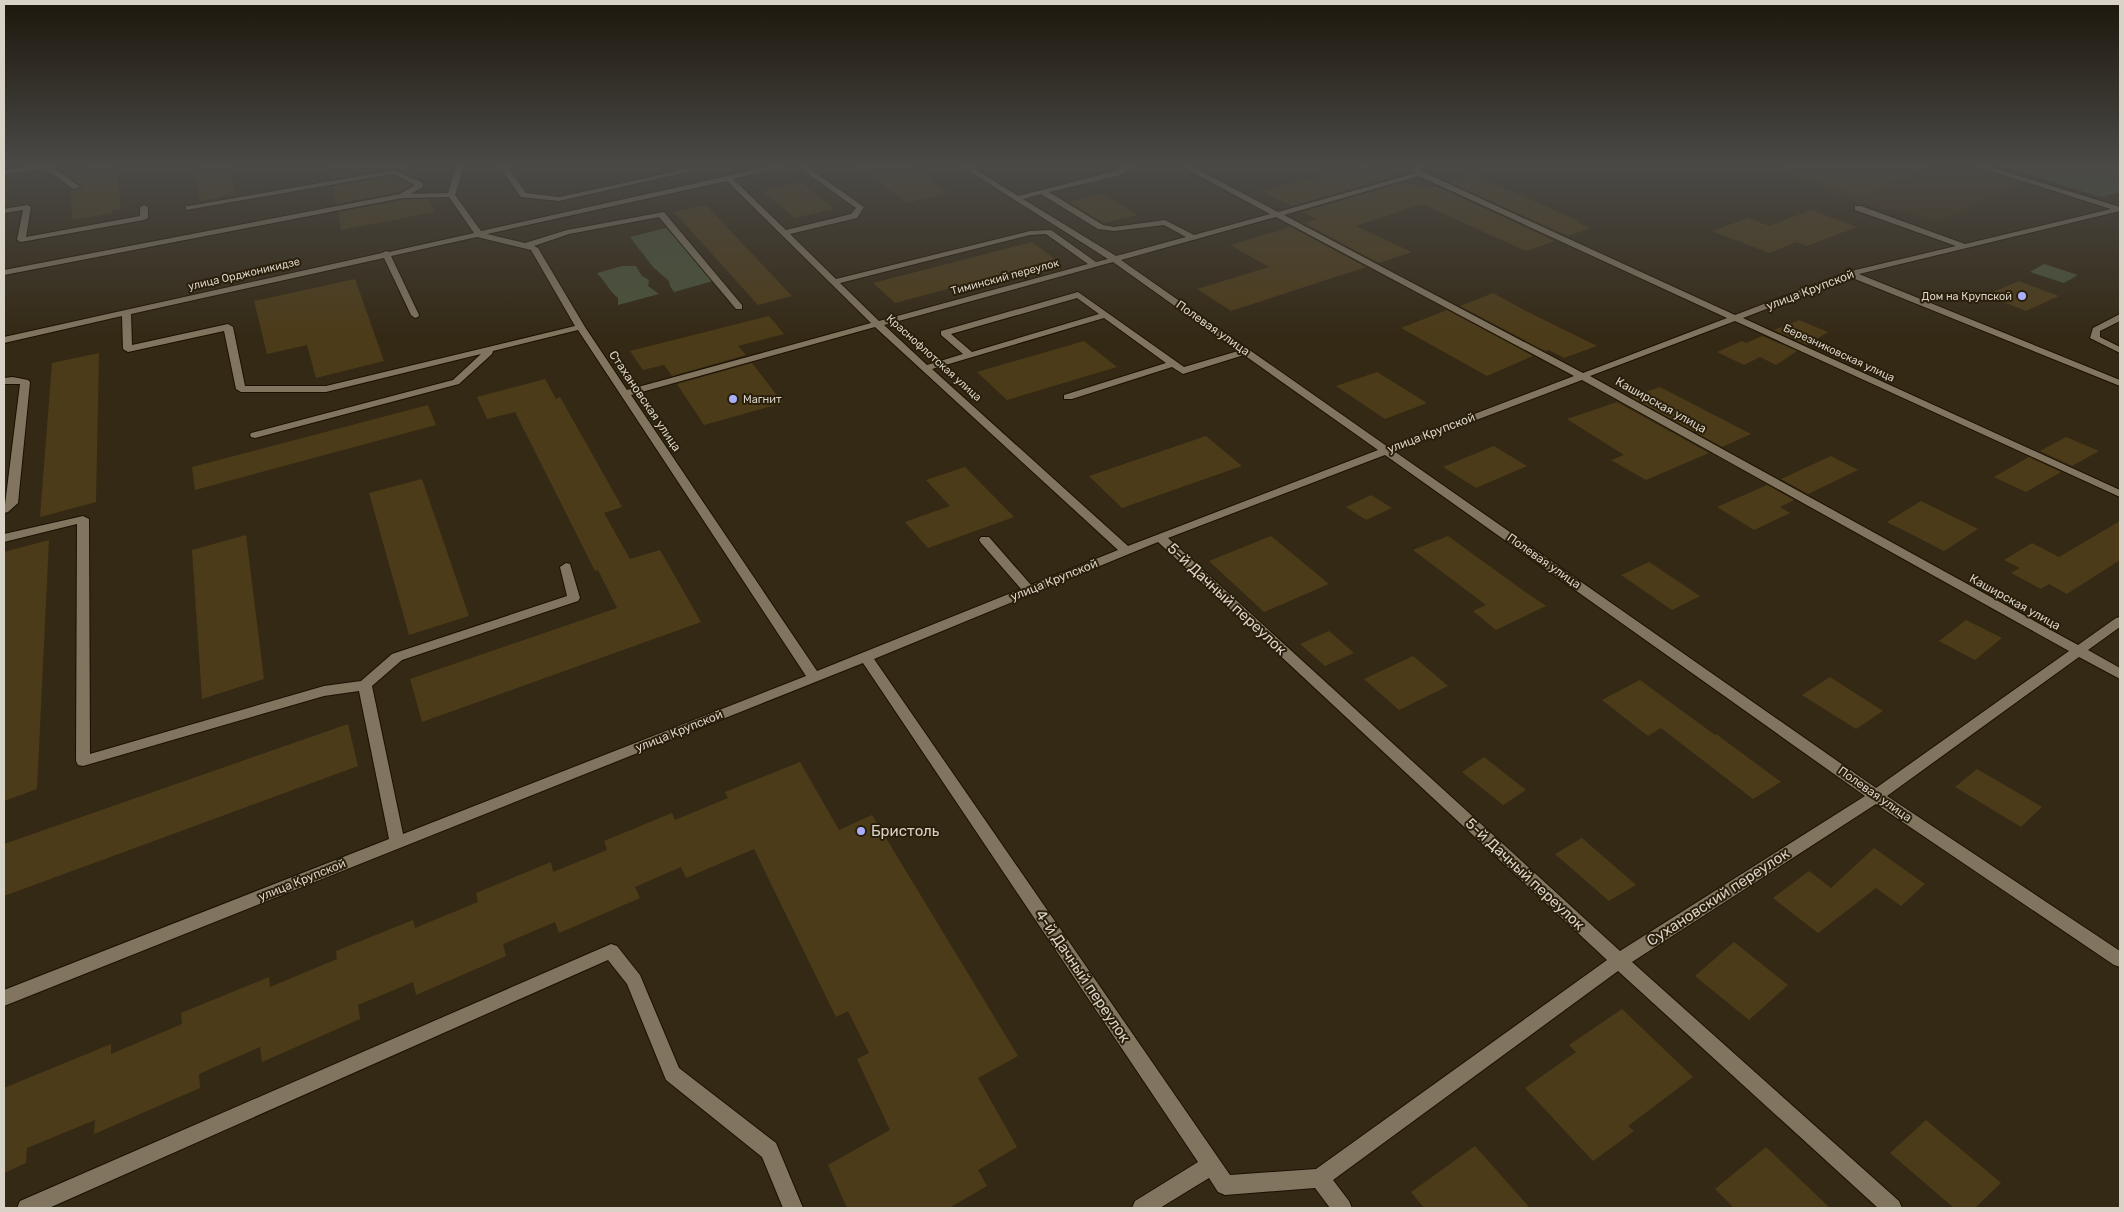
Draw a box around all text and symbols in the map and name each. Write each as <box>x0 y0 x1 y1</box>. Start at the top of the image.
street label: улица Орджоникидзе <box>187 255 301 293</box>
street label: Тиминский переулок <box>949 256 1061 298</box>
street label: улица Крупской <box>1764 267 1856 313</box>
place label: Дом на Крупской <box>1922 290 2012 303</box>
marker: Дом на Крупской <box>2016 290 2028 302</box>
street label: Полевая улица <box>1174 297 1252 359</box>
street label: Краснофлотская улица <box>884 312 984 404</box>
street label: Березниковская улица <box>1781 321 1897 385</box>
street label: Стахановская улица <box>606 348 684 454</box>
street label: Каширская улица <box>1613 374 1709 436</box>
marker: Магнит <box>727 393 739 405</box>
place label: Магнит <box>743 393 782 406</box>
street label: улица Крупской <box>1385 410 1477 456</box>
street label: Полевая улица <box>1505 530 1583 592</box>
street label: 5-й Дачный переулок <box>1164 539 1290 659</box>
street label: улица Крупской <box>1008 556 1100 604</box>
street label: Каширская улица <box>1967 571 2063 633</box>
street label: улица Крупской <box>633 707 725 755</box>
street label: Полевая улица <box>1836 763 1914 825</box>
street label: 5-й Дачный переулок <box>1462 814 1588 934</box>
place label: Бристоль <box>871 822 940 840</box>
marker: Бристоль <box>855 825 867 837</box>
street label: Сухановский переулок <box>1643 844 1793 950</box>
street label: улица Крупской <box>256 856 348 904</box>
street label: 4-й Дачный переулок <box>1032 906 1134 1046</box>

